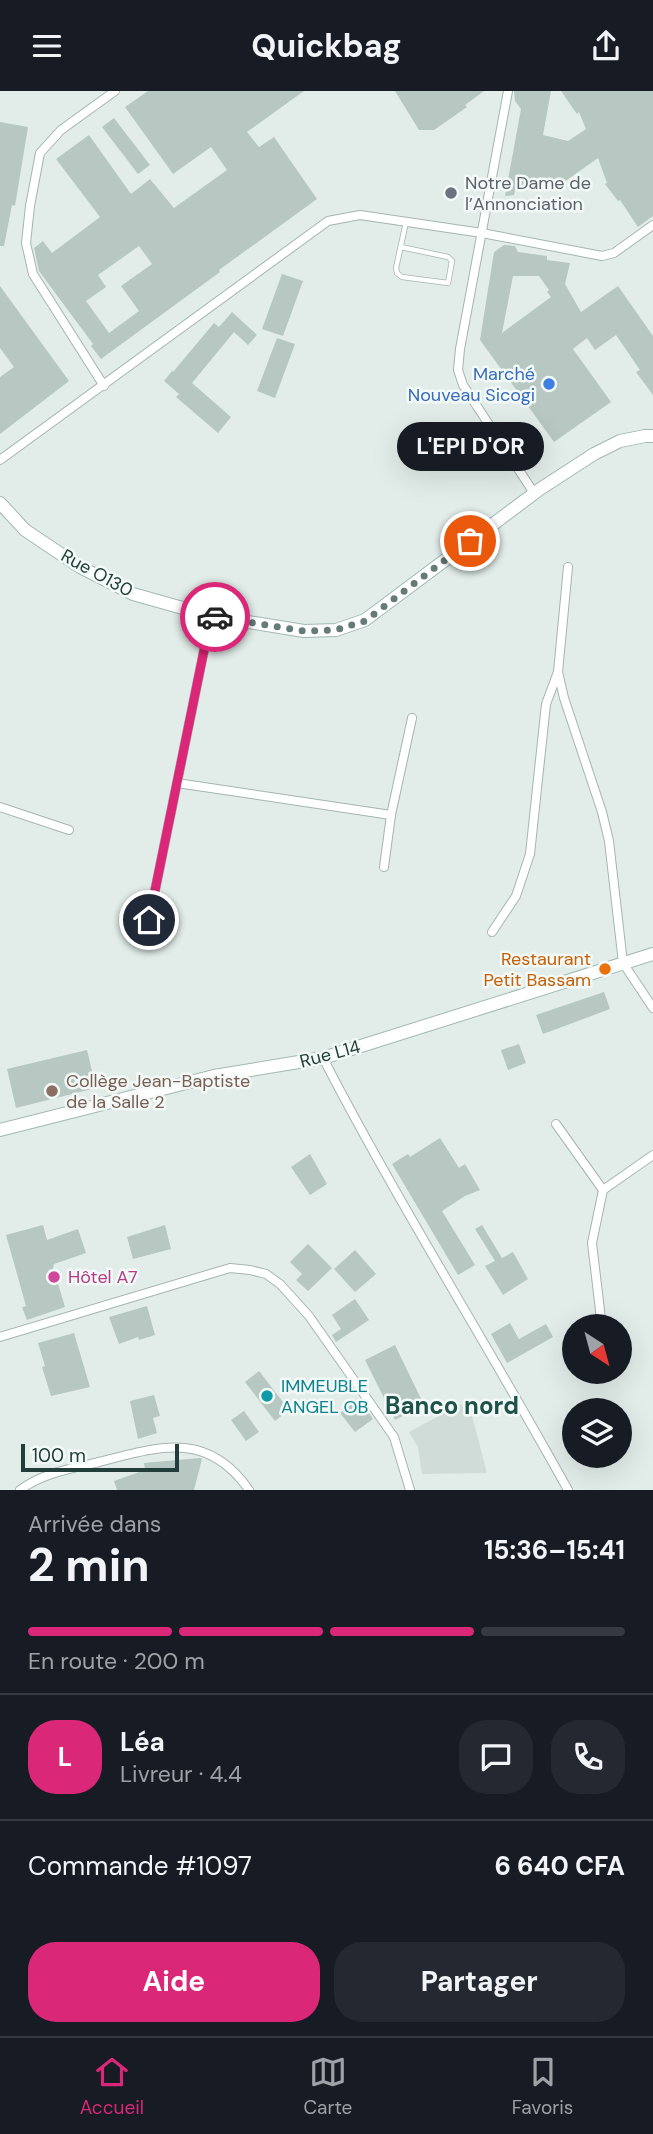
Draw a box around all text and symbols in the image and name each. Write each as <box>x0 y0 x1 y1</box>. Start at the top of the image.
text: Quickbag <box>251 25 402 67</box>
icon: menu <box>28 27 66 65</box>
icon: share <box>587 27 625 65</box>
place label: Notre Dame de l’Annonciation <box>465 171 591 216</box>
marker: Notre Dame de l’Annonciation <box>443 185 459 201</box>
place label: Marché Nouveau Sicogi <box>408 362 535 407</box>
marker: Marché Nouveau Sicogi <box>541 376 557 392</box>
callout: L'EPI D'OR <box>396 422 544 471</box>
text: L'EPI D'OR <box>416 431 525 461</box>
pin <box>440 511 500 571</box>
icon: bag <box>451 522 489 560</box>
street label: Rue O130 <box>57 543 137 603</box>
courier <box>180 582 250 652</box>
icon: car <box>196 598 234 636</box>
pin <box>119 890 179 950</box>
icon: home <box>130 901 168 939</box>
place label: Restaurant Petit Bassam <box>483 947 591 992</box>
marker: Restaurant Petit Bassam <box>597 961 613 977</box>
street label: Rue L14 <box>297 1034 363 1074</box>
place label: Collège Jean-Baptiste de la Salle 2 <box>66 1069 250 1114</box>
marker: Collège Jean-Baptiste de la Salle 2 <box>44 1083 60 1099</box>
place label: Hôtel A7 <box>68 1265 138 1289</box>
marker: Hôtel A7 <box>46 1269 62 1285</box>
north arrow <box>562 1314 632 1384</box>
map controls <box>562 1314 632 1468</box>
place label: IMMEUBLE ANGEL OB <box>281 1374 368 1419</box>
marker: IMMEUBLE ANGEL OB <box>259 1388 275 1404</box>
district label: Banco nord <box>385 1390 519 1421</box>
button: layers <box>562 1398 632 1468</box>
scale bar <box>21 1441 178 1473</box>
text: 100 m <box>32 1443 86 1468</box>
text: Arrivée dans <box>28 1509 161 1539</box>
text: 15:36–15:41 <box>484 1533 625 1567</box>
text: 2 min <box>28 1535 150 1595</box>
text: En route · 200 m <box>28 1646 205 1676</box>
button: chat <box>459 1720 533 1794</box>
button: phone <box>551 1720 625 1794</box>
text: Léa <box>120 1725 165 1759</box>
text: L <box>58 1740 72 1774</box>
text: Livreur · 4.4 <box>120 1759 242 1789</box>
text: Commande #1097 <box>28 1849 252 1883</box>
text: 6 640 CFA <box>495 1849 625 1883</box>
button: Aide <box>28 1942 320 2022</box>
button: Partager <box>334 1942 625 2022</box>
tab: Accueil <box>80 2053 144 2120</box>
tab: Carte <box>303 2053 352 2120</box>
tab: Favoris <box>512 2053 573 2120</box>

